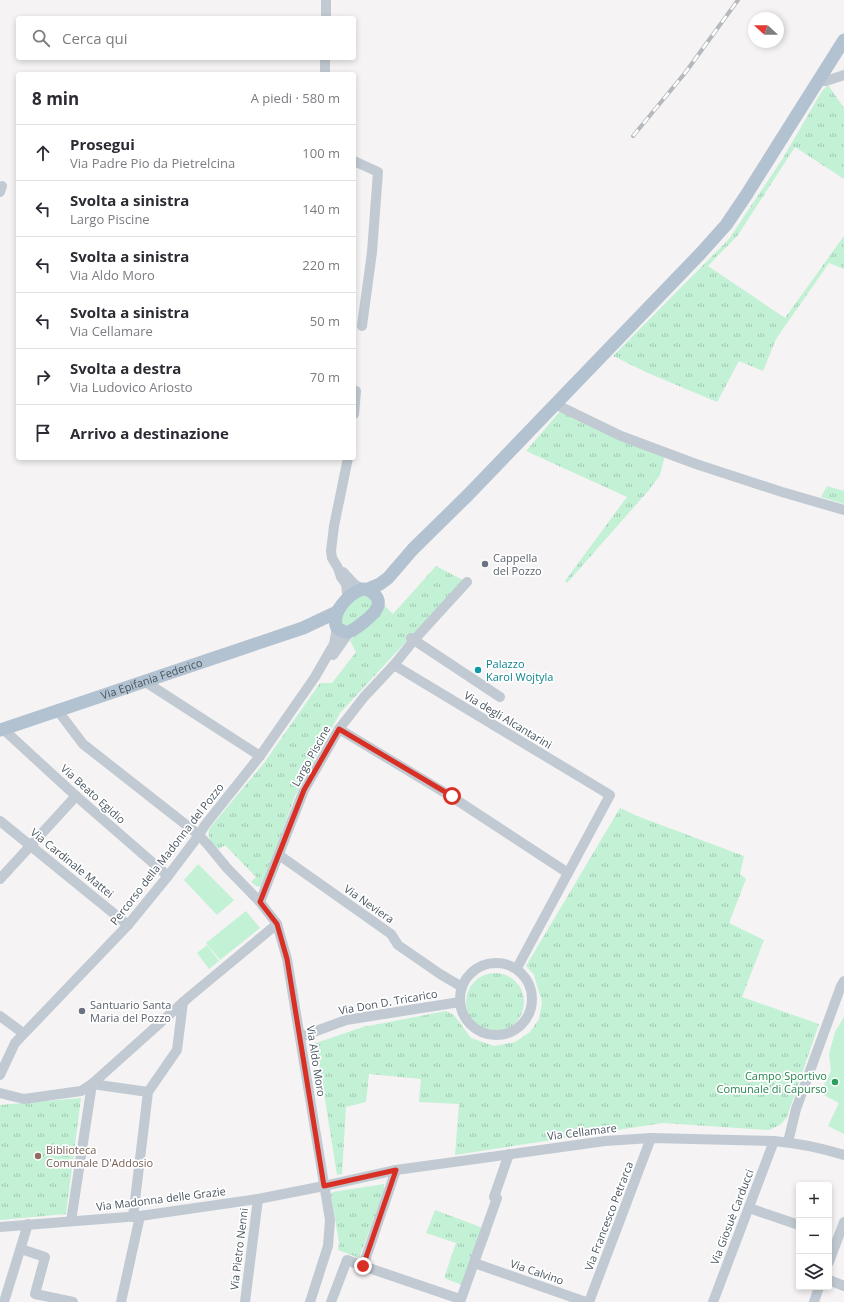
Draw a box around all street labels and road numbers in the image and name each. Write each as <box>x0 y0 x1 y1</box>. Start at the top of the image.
street label: Via Epifania Federico <box>99 654 205 703</box>
street label: Via degli Alcantarini <box>461 687 555 752</box>
street label: Largo Piscine <box>288 723 333 789</box>
street label: Via Beato Egidio <box>58 761 129 827</box>
street label: Percorso della Madonna del Pozzo <box>106 779 227 928</box>
street label: Via Cardinale Mattei <box>28 824 117 901</box>
street label: Via Neviera <box>341 881 397 926</box>
street label: Via Don D. Tricarico <box>337 985 439 1018</box>
street label: Via Aldo Moro <box>303 1024 330 1098</box>
street label: Via Cellamare <box>546 1120 618 1143</box>
street label: Via Francesco Petrarca <box>581 1159 636 1273</box>
street label: Via Giosuè Carducci <box>706 1167 757 1267</box>
street label: Via Madonna delle Grazie <box>95 1183 227 1214</box>
street label: Via Pietro Nenni <box>226 1207 251 1291</box>
street label: Via Calvino <box>508 1255 566 1288</box>

